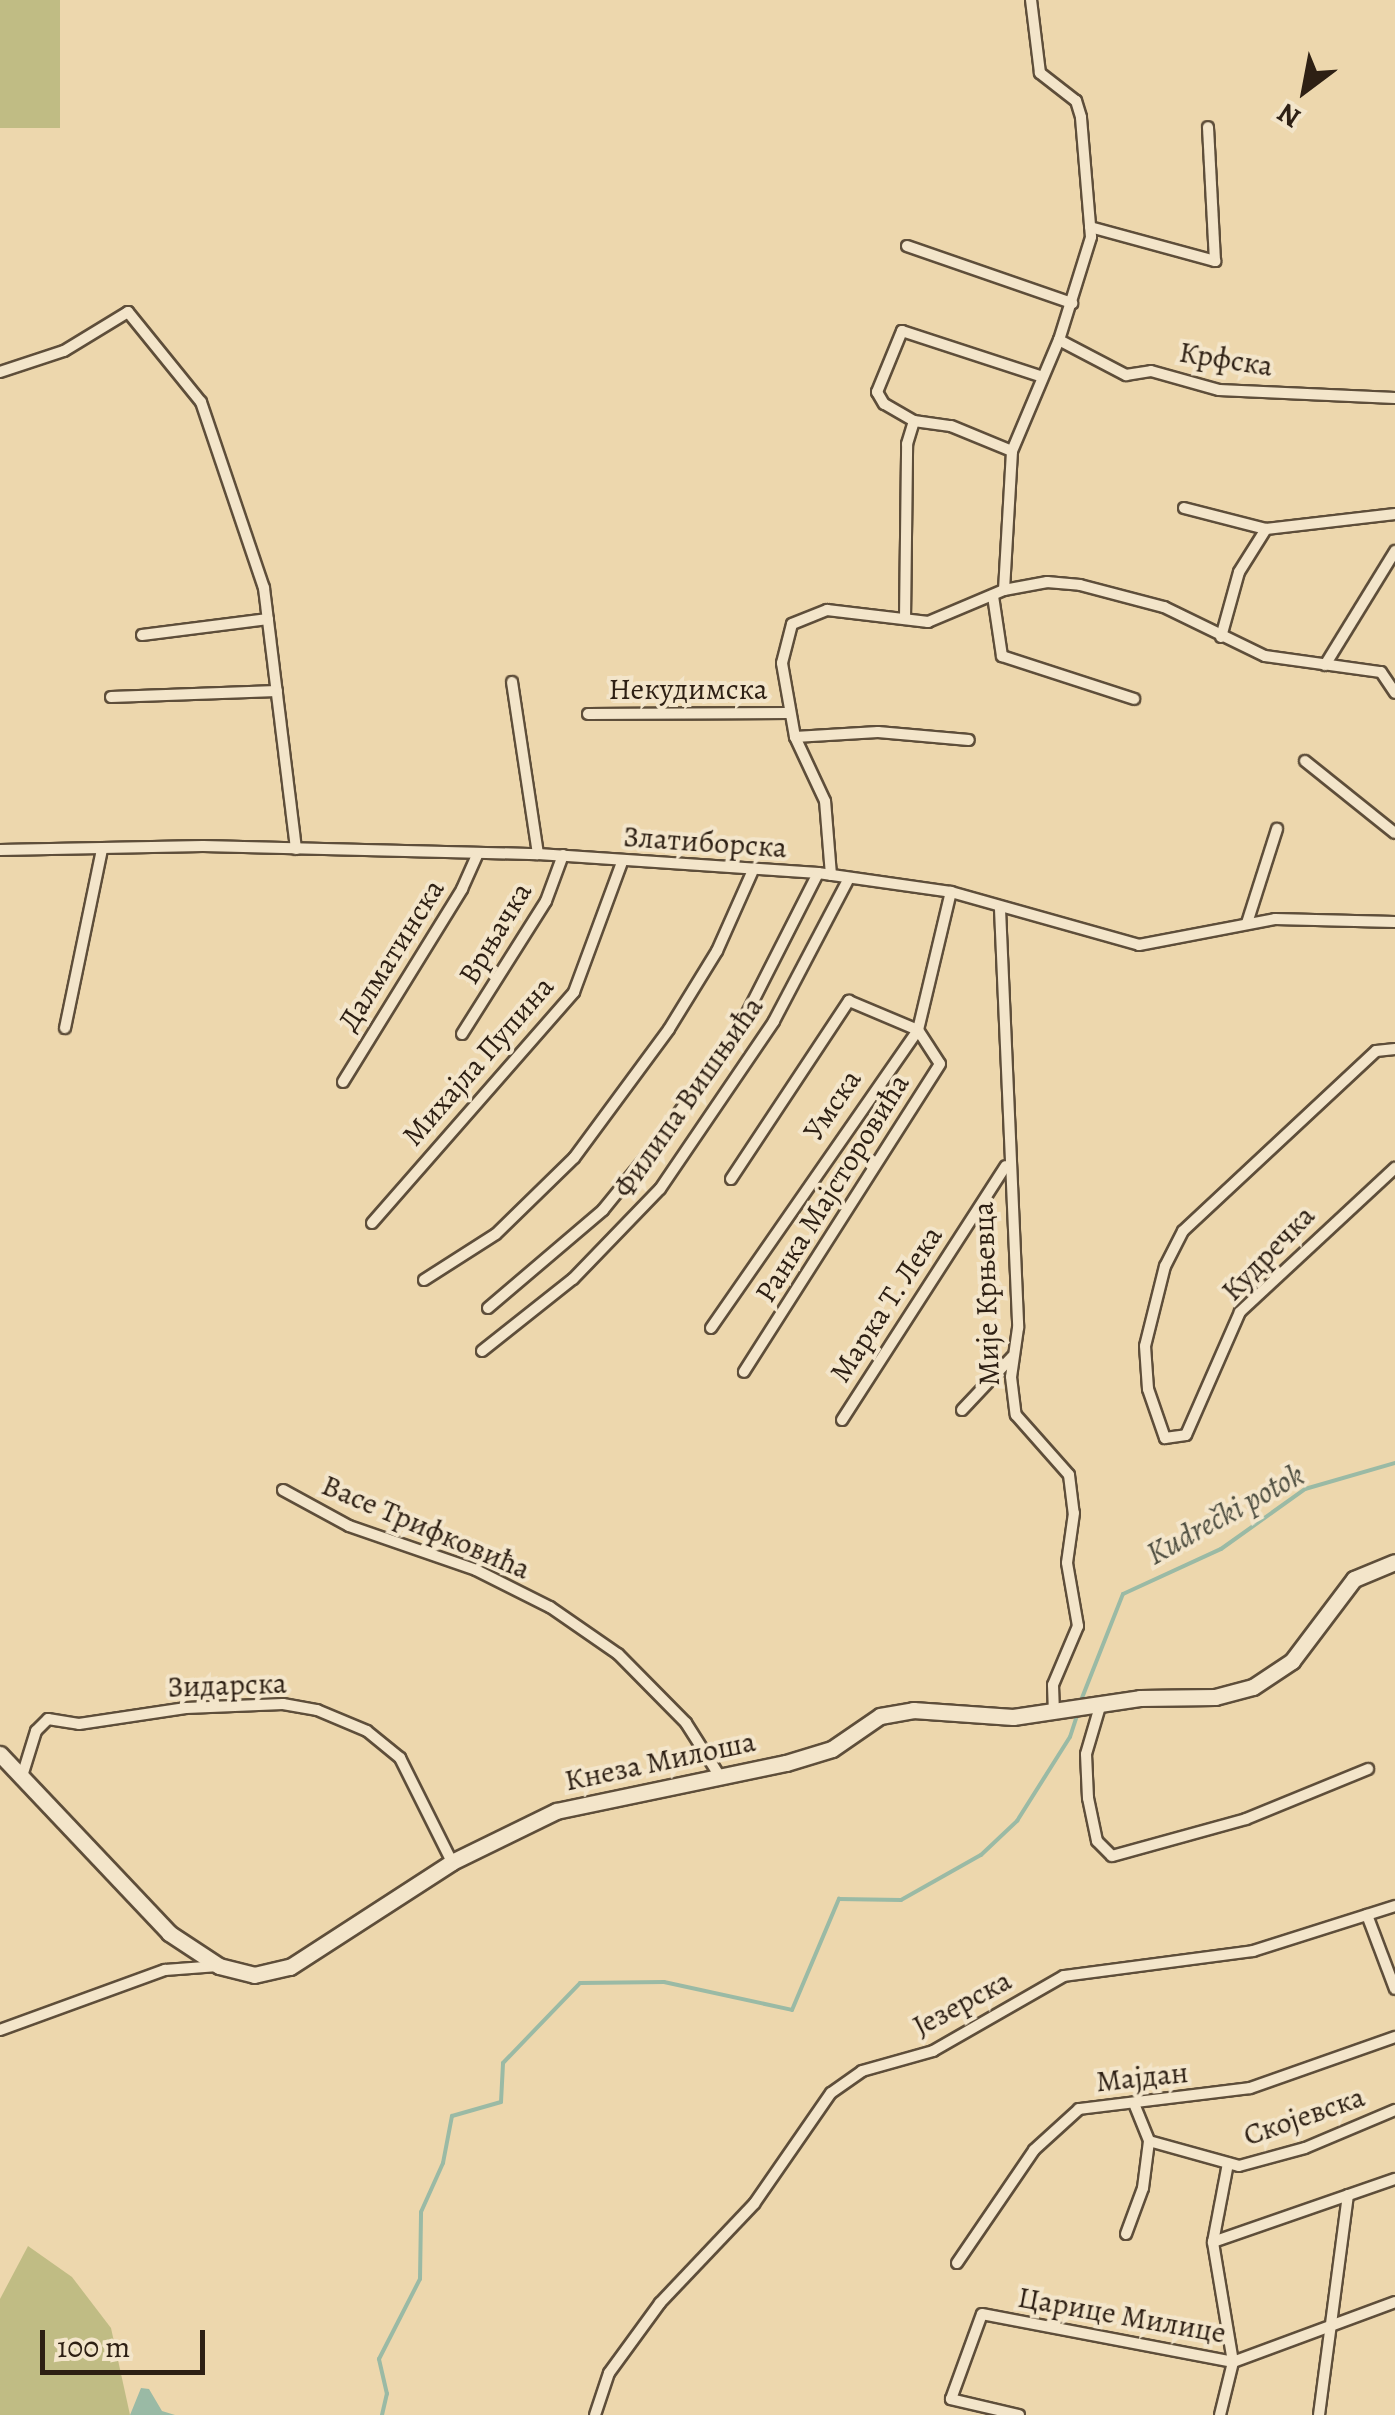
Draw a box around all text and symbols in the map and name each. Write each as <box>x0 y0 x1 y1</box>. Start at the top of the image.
north arrow <box>1255 40 1355 140</box>
text: N <box>1270 94 1308 137</box>
street label: Крфска <box>1177 334 1275 384</box>
street label: Некудимска <box>608 671 768 707</box>
street label: Златиборска <box>622 818 788 866</box>
street label: Далматинска <box>330 873 452 1037</box>
street label: Врњачка <box>451 876 539 990</box>
street label: Михајла Пупина <box>395 969 561 1153</box>
street label: Филипа Вишњића <box>605 990 771 1204</box>
street label: Умска <box>795 1063 869 1147</box>
street label: Ранка Мајсторовића <box>747 1067 917 1309</box>
street label: Кудречка <box>1214 1198 1322 1308</box>
street label: Мије Крњевца <box>965 1201 1007 1387</box>
street label: Марка Т. Лека <box>822 1219 950 1389</box>
water label: Kudrečki potok <box>1139 1455 1311 1573</box>
street label: Васе Трифковића <box>316 1467 536 1587</box>
street label: Зидарска <box>167 1665 287 1705</box>
street label: Кнеза Милоша <box>561 1723 759 1799</box>
street label: Језерска <box>907 1962 1017 2044</box>
street label: Мајдан <box>1094 2054 1190 2100</box>
street label: Скојевска <box>1239 2079 1369 2153</box>
street label: Царице Милице <box>1015 2279 1229 2351</box>
scale bar <box>45 2310 210 2372</box>
text: 100 m <box>57 2327 130 2367</box>

